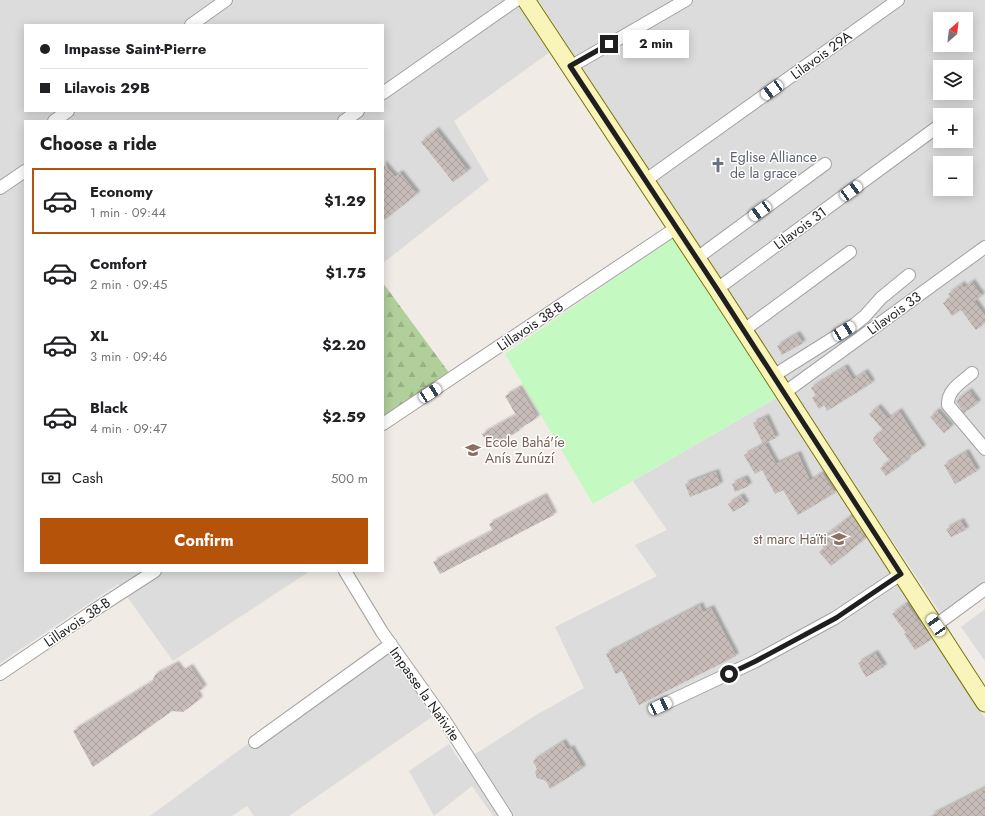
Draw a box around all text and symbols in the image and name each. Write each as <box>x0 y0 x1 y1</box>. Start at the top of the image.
north arrow <box>933 12 973 52</box>
map controls <box>933 12 973 196</box>
street label: Lilavois 29A <box>786 26 856 84</box>
callout: 2 min <box>623 30 689 58</box>
text: 2 min <box>639 34 673 53</box>
route end <box>600 35 618 53</box>
text: Impasse Saint-Pierre <box>64 38 206 60</box>
button: layers <box>933 60 973 100</box>
text: Lilavois 29B <box>64 77 150 99</box>
car <box>759 78 785 102</box>
button: + <box>933 108 973 148</box>
text: Choose a ride <box>40 131 157 157</box>
place label: Eglise Alliance de la grace <box>730 147 817 183</box>
church icon: Eglise Alliance de la grace <box>709 156 727 174</box>
button: − <box>933 156 973 196</box>
car <box>838 179 864 203</box>
text: Economy <box>90 181 153 203</box>
icon: car <box>42 183 78 219</box>
text: $1.29 <box>324 190 366 212</box>
car <box>747 199 773 223</box>
street label: Lilavois 31 <box>770 202 830 254</box>
text: 1 min · 09:44 <box>90 203 166 222</box>
text: Comfort <box>90 253 147 275</box>
icon: car <box>42 255 78 291</box>
text: $1.75 <box>325 262 366 284</box>
text: 2 min · 09:45 <box>90 275 167 294</box>
street label: Lilavois 33 <box>863 286 925 339</box>
street label: Lillavois 38-B <box>493 296 567 356</box>
car <box>831 320 857 342</box>
text: XL <box>90 325 108 347</box>
icon: car <box>42 327 78 363</box>
text: $2.20 <box>322 334 366 356</box>
text: 3 min · 09:46 <box>90 347 167 366</box>
car <box>417 381 443 405</box>
text: Black <box>90 397 128 419</box>
icon: car <box>42 399 78 435</box>
text: $2.59 <box>322 406 366 428</box>
text: 4 min · 09:47 <box>90 419 167 438</box>
place label: Ecole Bahá'íe Anís Zunúzí <box>485 432 565 468</box>
school or university icon: Ecole Bahá'íe Anís Zunúzí <box>464 441 482 459</box>
icon: cash <box>40 467 62 489</box>
text: Cash <box>72 467 103 489</box>
text: 500 m <box>331 469 368 488</box>
button: Confirm <box>40 518 368 564</box>
place label: st marc Haïti <box>753 529 827 549</box>
school or university icon: st marc Haïti <box>830 530 848 548</box>
street label: Lillavois 38-B <box>40 592 114 652</box>
car <box>924 612 948 638</box>
street label: Impasse la Nativite <box>385 643 465 745</box>
route start <box>720 665 738 683</box>
car <box>647 695 673 717</box>

